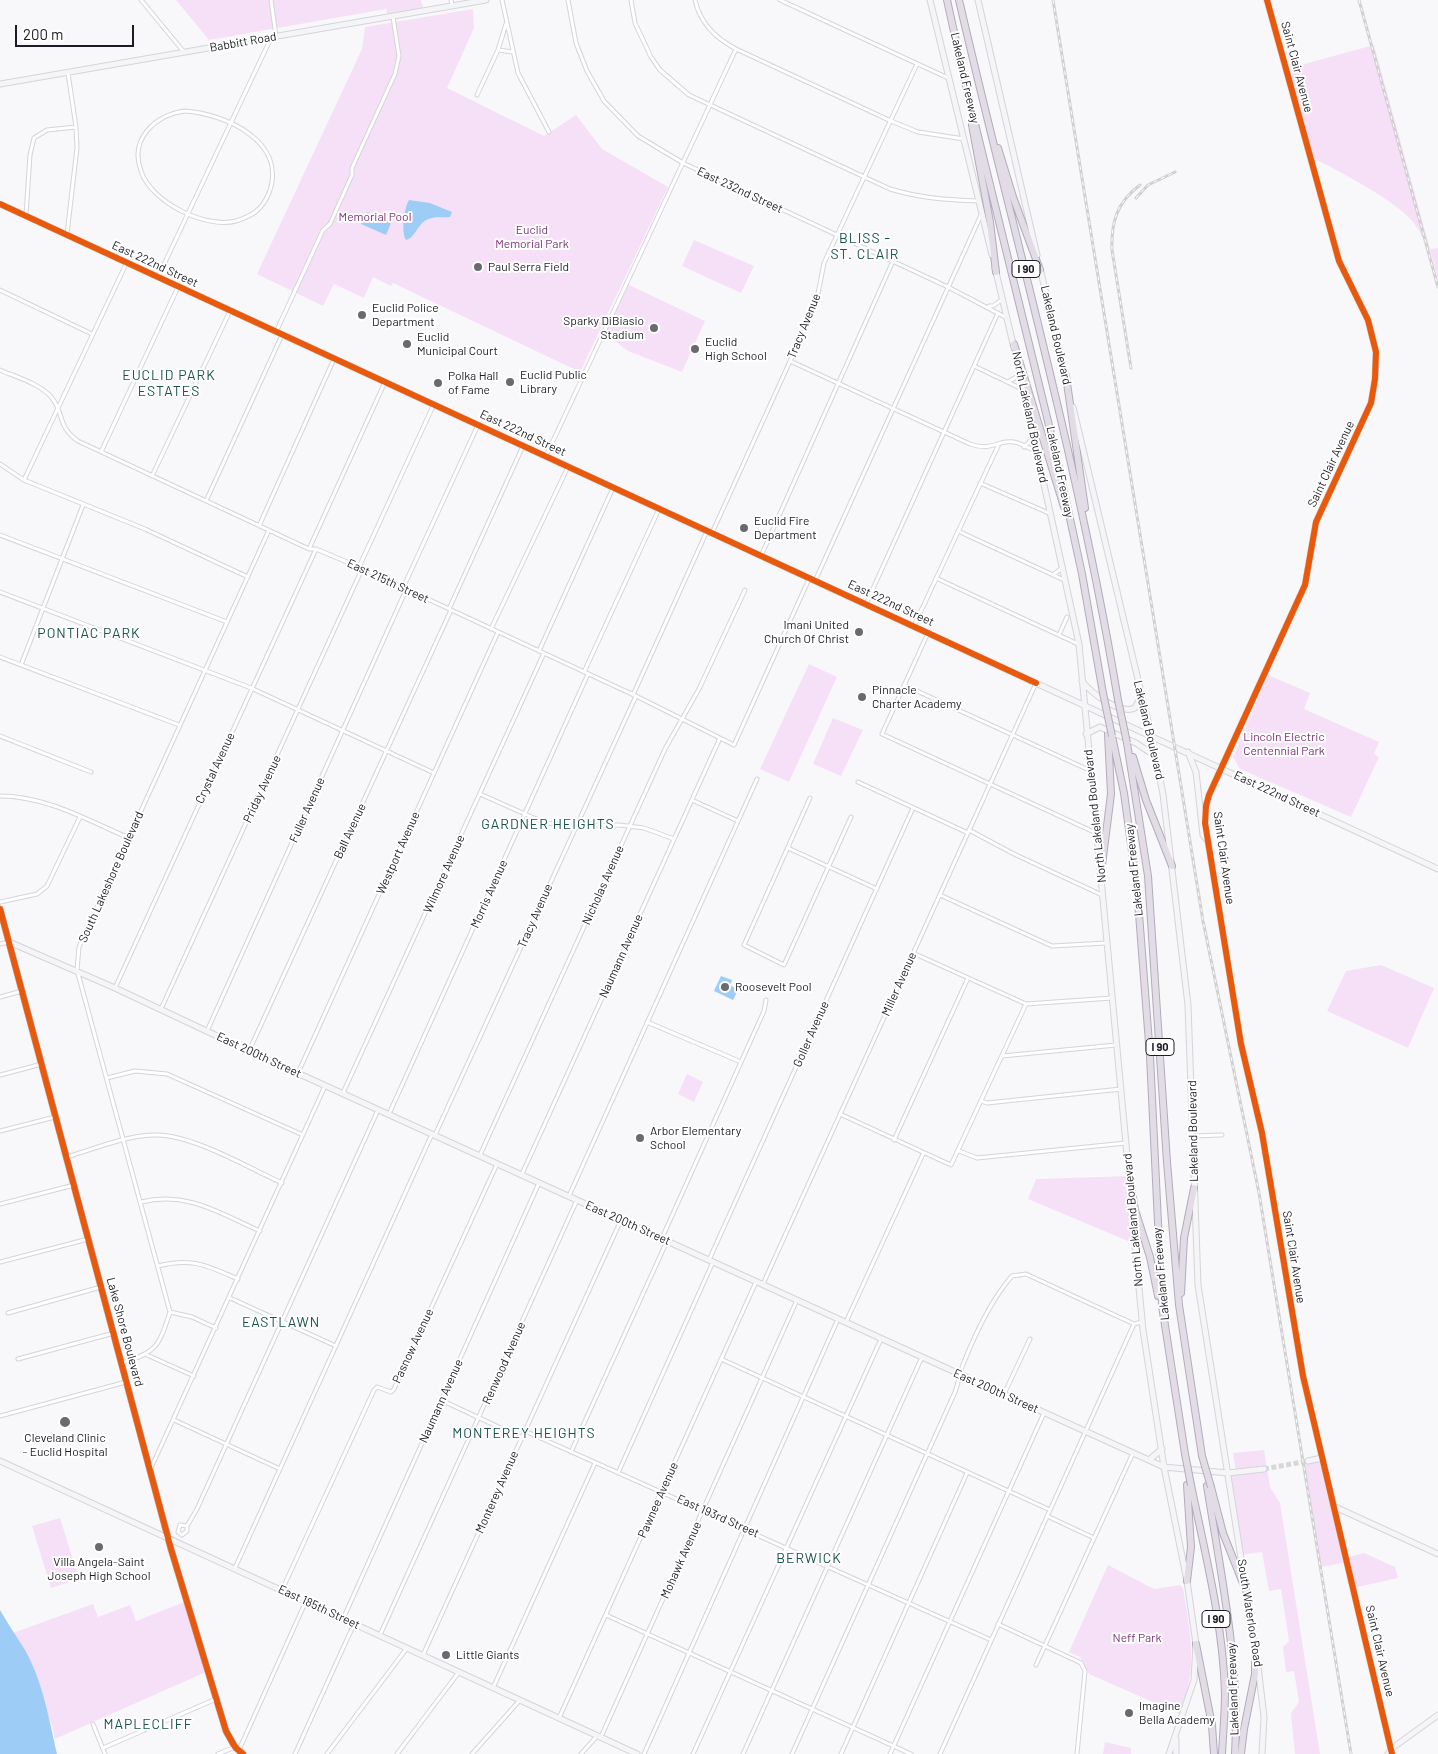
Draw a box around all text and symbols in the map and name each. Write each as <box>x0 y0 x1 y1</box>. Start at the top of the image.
scale bar <box>18 15 136 47</box>
street label: Saint Clair Avenue <box>1278 20 1316 114</box>
text: 200 m <box>23 25 63 43</box>
street label: Babbitt Road <box>209 29 277 55</box>
street label: Lakeland Freeway <box>948 31 982 125</box>
street label: East 232nd Street <box>695 164 785 216</box>
park label: Memorial Pool <box>339 210 411 224</box>
park label: Euclid Memorial Park <box>495 223 569 251</box>
district label: BLISS - ST. CLAIR <box>829 230 901 262</box>
street label: East 222nd Street <box>110 238 200 290</box>
place label: Paul Serra Field <box>488 260 569 274</box>
road number: I 90 <box>1012 260 1040 278</box>
marker: Paul Serra Field <box>472 261 484 273</box>
street label: Lakeland Boulevard <box>1038 284 1074 386</box>
street label: Tracy Avenue <box>784 291 824 361</box>
place label: Euclid Police Department <box>372 301 439 329</box>
marker: Euclid Police Department <box>356 309 368 321</box>
place label: Sparky DiBiasio Stadium <box>563 314 644 342</box>
marker: Sparky DiBiasio Stadium <box>648 322 660 334</box>
place label: Euclid Municipal Court <box>417 330 498 358</box>
place label: Euclid High School <box>705 335 767 363</box>
marker: Euclid Municipal Court <box>401 338 413 350</box>
marker: Euclid High School <box>689 343 701 355</box>
street label: North Lakeland Boulevard <box>1009 350 1051 484</box>
district label: EUCLID PARK ESTATES <box>121 367 217 400</box>
place label: Euclid Public Library <box>520 368 587 396</box>
place label: Polka Hall of Fame <box>448 369 498 397</box>
marker: Euclid Public Library <box>504 376 516 388</box>
marker: Polka Hall of Fame <box>432 377 444 389</box>
street label: East 222nd Street <box>478 407 568 459</box>
street label: Saint Clair Avenue <box>1305 419 1357 509</box>
street label: Lakeland Freeway <box>1043 425 1077 519</box>
place label: Euclid Fire Department <box>754 514 817 542</box>
marker: Euclid Fire Department <box>738 522 750 534</box>
street label: East 215th Street <box>345 556 431 606</box>
street label: East 222nd Street <box>846 577 936 629</box>
place label: Imani United Church Of Christ <box>764 618 849 646</box>
district label: PONTIAC PARK <box>36 625 142 641</box>
marker: Imani United Church Of Christ <box>853 626 865 638</box>
street label: Lakeland Boulevard <box>1131 679 1167 781</box>
place label: Pinnacle Charter Academy <box>872 683 962 711</box>
marker: Pinnacle Charter Academy <box>856 691 868 703</box>
street label: Crystal Avenue <box>192 730 238 806</box>
park label: Lincoln Electric Centennial Park <box>1243 730 1325 758</box>
street label: North Lakeland Boulevard <box>1081 749 1109 883</box>
street label: Priday Avenue <box>240 753 284 825</box>
street label: East 222nd Street <box>1232 768 1322 820</box>
street label: Fuller Avenue <box>286 775 328 845</box>
street label: Ball Avenue <box>331 801 369 861</box>
street label: South Lakeshore Boulevard <box>76 809 146 945</box>
street label: Westport Avenue <box>373 809 423 897</box>
street label: Saint Clair Avenue <box>1210 811 1238 905</box>
district label: GARDNER HEIGHTS <box>479 816 617 832</box>
street label: Lakeland Freeway <box>1122 823 1146 917</box>
street label: Wilmore Avenue <box>420 833 468 915</box>
street label: Nicholas Avenue <box>579 843 627 927</box>
street label: Morris Avenue <box>468 858 510 930</box>
street label: Tracy Avenue <box>514 882 556 950</box>
street label: Naumann Avenue <box>596 912 646 1000</box>
street label: Miller Avenue <box>878 950 920 1018</box>
place label: Roosevelt Pool <box>735 980 812 994</box>
marker: Roosevelt Pool <box>719 981 731 993</box>
street label: Goller Avenue <box>790 999 832 1069</box>
street label: East 200th Street <box>214 1029 304 1081</box>
road number: I 90 <box>1146 1038 1174 1056</box>
street label: Lakeland Boulevard <box>1185 1080 1201 1182</box>
place label: Arbor Elementary School <box>650 1124 741 1152</box>
marker: Arbor Elementary School <box>634 1132 646 1144</box>
street label: North Lakeland Boulevard <box>1120 1153 1146 1287</box>
street label: East 200th Street <box>583 1198 673 1248</box>
street label: Saint Clair Avenue <box>1280 1210 1308 1304</box>
street label: Lakeland Freeway <box>1150 1227 1172 1321</box>
street label: Lake Shore Boulevard <box>103 1276 147 1388</box>
street label: Pasnow Avenue <box>389 1306 437 1386</box>
district label: EASTLAWN <box>241 1314 321 1330</box>
street label: Renwood Avenue <box>479 1320 529 1406</box>
street label: Naumann Avenue <box>416 1357 466 1445</box>
street label: East 200th Street <box>951 1366 1041 1416</box>
marker: Cleveland Clinic - Euclid Hospital <box>58 1415 72 1429</box>
district label: MONTEREY HEIGHTS <box>450 1425 598 1441</box>
place label: Cleveland Clinic - Euclid Hospital <box>23 1431 107 1459</box>
street label: Monterey Avenue <box>472 1449 522 1535</box>
street label: Pawnee Avenue <box>635 1460 681 1540</box>
street label: East 193rd Street <box>675 1491 761 1541</box>
street label: Mohawk Avenue <box>658 1519 704 1601</box>
marker: Villa Angela-Saint Joseph High School <box>93 1541 105 1553</box>
district label: BERWICK <box>775 1550 843 1566</box>
place label: Villa Angela-Saint Joseph High School <box>48 1555 150 1583</box>
street label: South Waterloo Road <box>1234 1558 1266 1668</box>
street label: East 185th Street <box>276 1582 362 1632</box>
street label: Saint Clair Avenue <box>1362 1604 1398 1698</box>
road number: I 90 <box>1202 1610 1230 1628</box>
park label: Neff Park <box>1113 1631 1161 1645</box>
street label: Lakeland Freeway <box>1224 1642 1242 1736</box>
place label: Little Giants <box>456 1648 519 1662</box>
marker: Little Giants <box>440 1649 452 1661</box>
place label: Imagine Bella Academy <box>1139 1699 1215 1727</box>
marker: Imagine Bella Academy <box>1123 1707 1135 1719</box>
district label: MAPLECLIFF <box>102 1716 194 1732</box>

